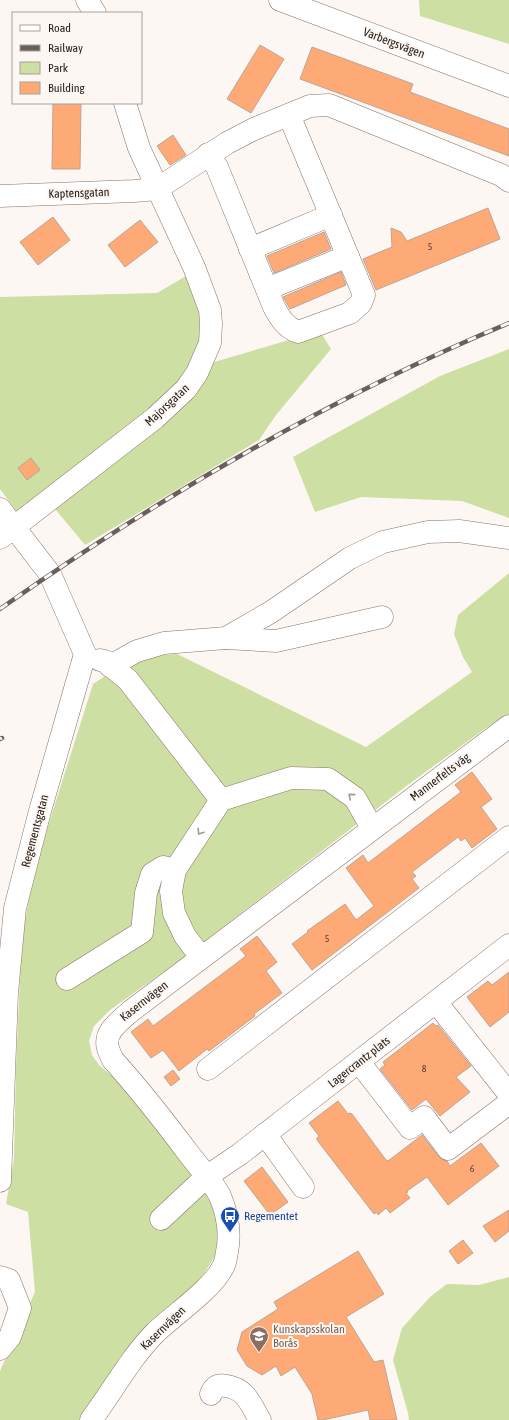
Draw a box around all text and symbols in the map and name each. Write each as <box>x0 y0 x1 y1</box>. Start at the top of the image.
legend <box>12 12 142 104</box>
text: Road <box>48 21 71 35</box>
street label: Varbergsvägen <box>361 25 427 61</box>
text: Railway <box>48 41 83 55</box>
text: Park <box>48 61 69 75</box>
text: Building <box>48 81 86 95</box>
street label: Kaptensgatan <box>48 185 110 201</box>
house number: 5 <box>428 241 433 252</box>
street label: Majorsgatan <box>142 381 192 429</box>
street label: Mannerfelts väg <box>407 750 473 804</box>
street label: Regementsgatan <box>19 793 51 869</box>
one-way arrow <box>348 793 356 800</box>
one-way arrow <box>198 828 205 835</box>
house number: 5 <box>325 933 330 944</box>
street label: Kasernvägen <box>117 978 171 1024</box>
street label: Lagercrantz plats <box>325 1033 393 1091</box>
house number: 8 <box>422 1063 427 1074</box>
house number: 6 <box>470 1163 475 1174</box>
bus stop icon: Regementet <box>219 1205 241 1233</box>
place label: Regementet <box>244 1209 299 1223</box>
street label: Kasernvägen <box>138 1303 188 1353</box>
place label: Kunskapsskolan Borås <box>273 1322 345 1350</box>
school or university icon: Kunskapsskolan Borås <box>248 1325 270 1353</box>

